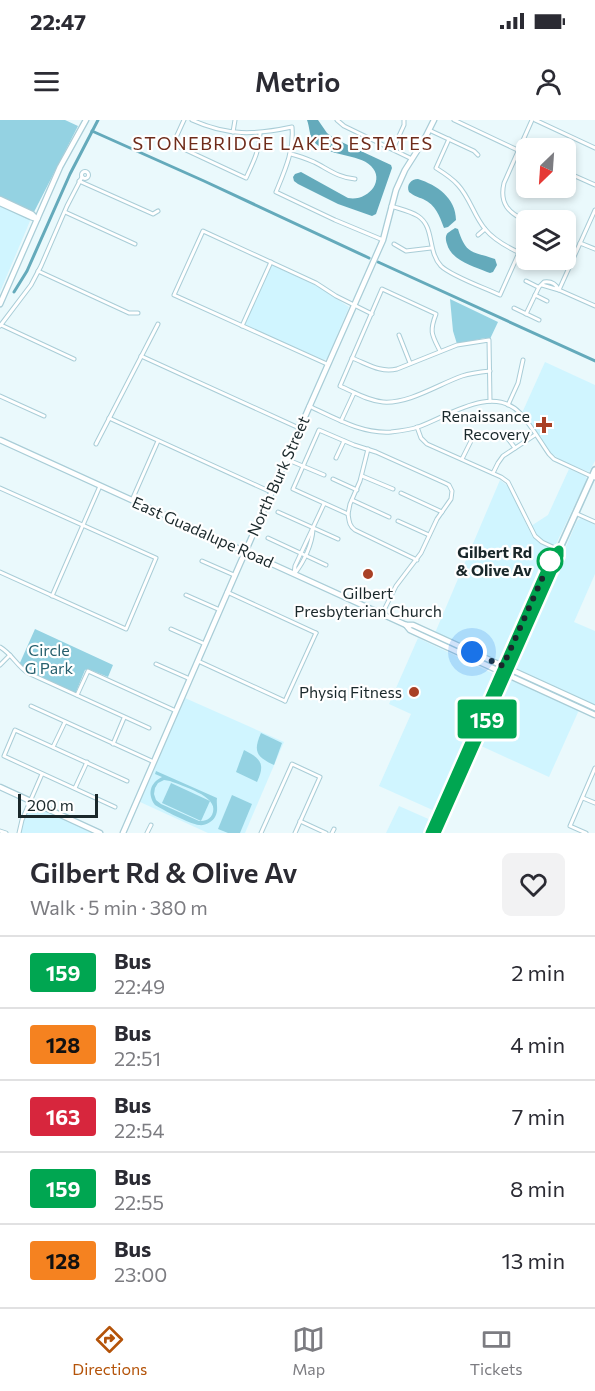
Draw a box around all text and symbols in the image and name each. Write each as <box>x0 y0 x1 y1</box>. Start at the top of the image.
text: 22:47 <box>30 8 86 35</box>
icon: menu <box>30 65 63 98</box>
text: Metrio <box>255 65 340 98</box>
icon: person <box>532 65 565 98</box>
district label: STONEBRIDGE LAKES ESTATES <box>132 132 434 154</box>
north arrow <box>516 138 576 198</box>
map controls <box>516 138 576 270</box>
button: layers <box>516 210 576 270</box>
place label: Renaissance Recovery <box>441 406 530 443</box>
street label: North Burk Street <box>243 412 313 539</box>
marker: Renaissance Recovery <box>535 416 553 434</box>
street label: East Guadalupe Road <box>130 492 277 571</box>
place label: Gilbert Rd & Olive Av <box>456 542 532 579</box>
marker: Gilbert Rd & Olive Av <box>537 548 563 574</box>
marker: Gilbert Presbyterian Church <box>361 567 375 581</box>
place label: Gilbert Presbyterian Church <box>294 583 442 620</box>
your location <box>457 637 487 667</box>
park label: Circle G Park <box>25 640 73 677</box>
place label: Physiq Fitness <box>299 682 402 701</box>
marker: Physiq Fitness <box>407 685 421 699</box>
line badge: 159 <box>452 700 522 738</box>
text: 159 <box>470 707 504 732</box>
scale bar <box>18 791 98 818</box>
text: 200 m <box>27 795 74 814</box>
button: heart <box>502 853 565 916</box>
text: Gilbert Rd & Olive Av <box>30 855 298 889</box>
text: Walk · 5 min · 380 m <box>30 895 208 919</box>
text: Bus <box>114 947 151 974</box>
text: 2 min <box>511 959 565 986</box>
text: 159 <box>46 960 80 985</box>
text: 22:49 <box>114 974 165 998</box>
text: Bus <box>114 1019 151 1046</box>
text: 4 min <box>510 1031 565 1058</box>
text: 128 <box>46 1032 80 1057</box>
text: 22:51 <box>114 1046 161 1070</box>
text: Bus <box>114 1091 151 1118</box>
text: 7 min <box>512 1103 565 1130</box>
text: 163 <box>46 1104 80 1129</box>
text: 22:54 <box>114 1118 164 1142</box>
text: Bus <box>114 1163 151 1190</box>
text: 8 min <box>510 1175 565 1202</box>
text: 159 <box>46 1176 80 1201</box>
text: 22:55 <box>114 1190 164 1214</box>
text: Bus <box>114 1235 151 1262</box>
text: 13 min <box>501 1247 565 1274</box>
text: 128 <box>46 1248 80 1273</box>
text: 23:00 <box>114 1262 167 1286</box>
tab: Directions <box>72 1323 147 1378</box>
tab: Map <box>292 1323 325 1378</box>
tab: Tickets <box>470 1323 523 1378</box>

